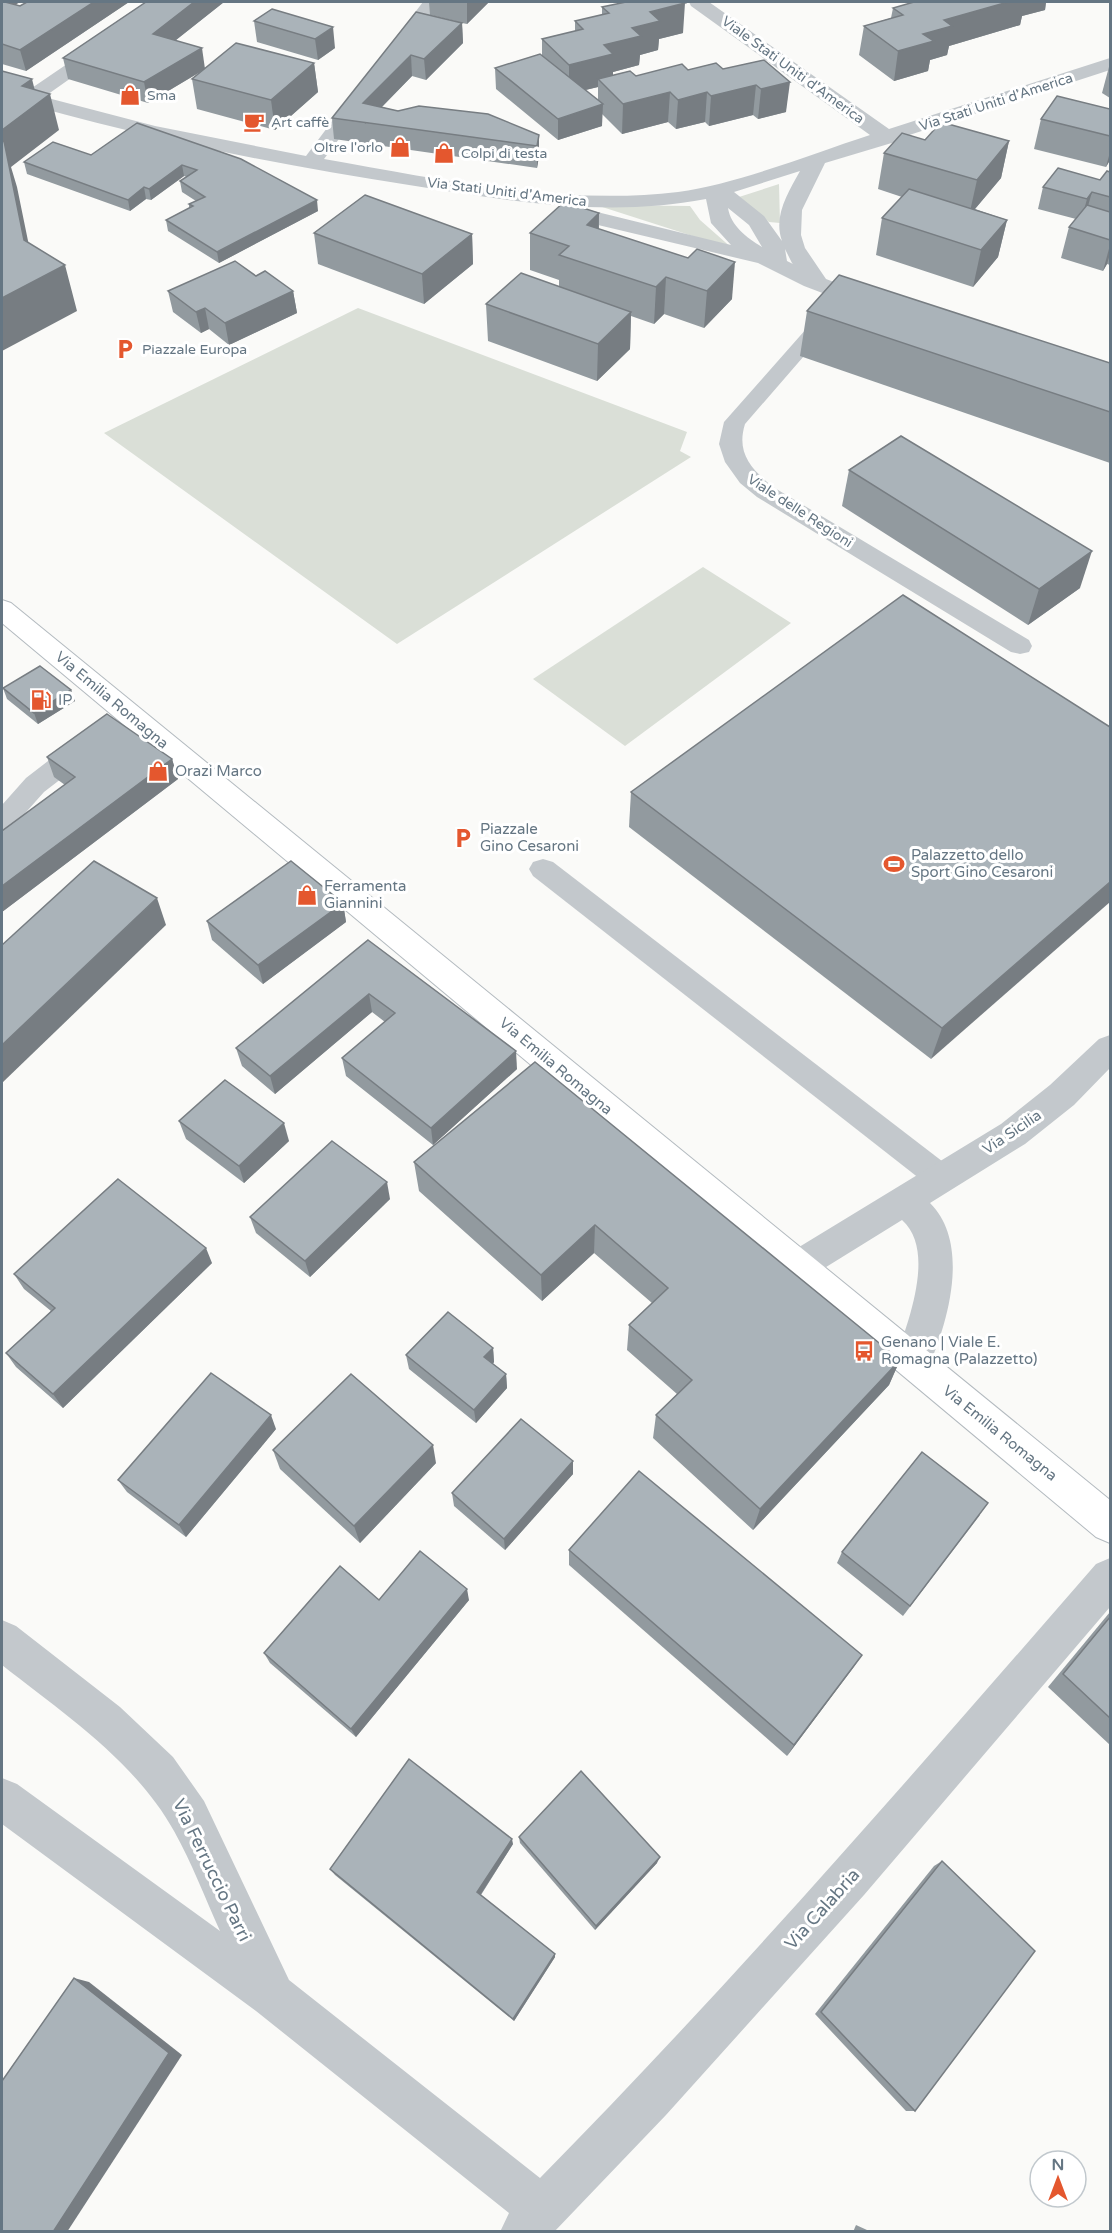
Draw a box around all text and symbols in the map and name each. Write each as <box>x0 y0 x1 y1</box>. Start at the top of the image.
street label: Viale Stati Uniti d'America <box>718 13 868 127</box>
street label: Via Stati Uniti d'America <box>917 69 1075 135</box>
shop icon: Sma <box>118 83 142 107</box>
place label: Sma <box>147 87 176 104</box>
cafe icon: Art caffè <box>242 110 266 134</box>
place label: Art caffè <box>271 114 329 131</box>
shop icon: Oltre l'orlo <box>388 135 412 159</box>
place label: Oltre l'orlo <box>314 139 383 156</box>
shop icon: Colpi di testa <box>432 141 456 165</box>
place label: Colpi di testa <box>461 145 547 162</box>
street label: Via Stati Uniti d'America <box>426 174 588 210</box>
parking icon: Piazzale Europa <box>113 337 137 361</box>
place label: Piazzale Europa <box>142 341 247 358</box>
street label: Viale delle Regioni <box>744 471 856 551</box>
street label: Via Emilia Romagna <box>52 647 172 753</box>
fuel station icon: IP <box>29 688 53 712</box>
place label: IP <box>58 691 72 709</box>
shop icon: Orazi Marco <box>146 759 170 783</box>
place label: Orazi Marco <box>175 762 262 780</box>
place label: Piazzale Gino Cesaroni <box>480 820 579 855</box>
parking icon: Piazzale Gino Cesaroni <box>451 826 475 850</box>
place label: Palazzetto dello Sport Gino Cesaroni <box>911 846 1053 881</box>
sports icon: Palazzetto dello Sport Gino Cesaroni <box>882 852 906 876</box>
place label: Ferramenta Giannini <box>324 877 406 912</box>
shop icon: Ferramenta Giannini <box>295 883 319 907</box>
street label: Via Emilia Romagna <box>496 1013 616 1119</box>
street label: Via Sicilia <box>979 1106 1045 1158</box>
place label: Genano | Viale E. Romagna (Palazzetto) <box>881 1333 1037 1368</box>
bus stop icon: Genano | Viale E. Romagna (Palazzetto) <box>852 1339 876 1363</box>
street label: Via Emilia Romagna <box>939 1381 1061 1485</box>
street label: Via Ferruccio Parri <box>168 1795 256 1945</box>
street label: Via Calabria <box>780 1864 864 1954</box>
north arrow <box>1028 2149 1088 2209</box>
text: N <box>1052 2155 1064 2175</box>

